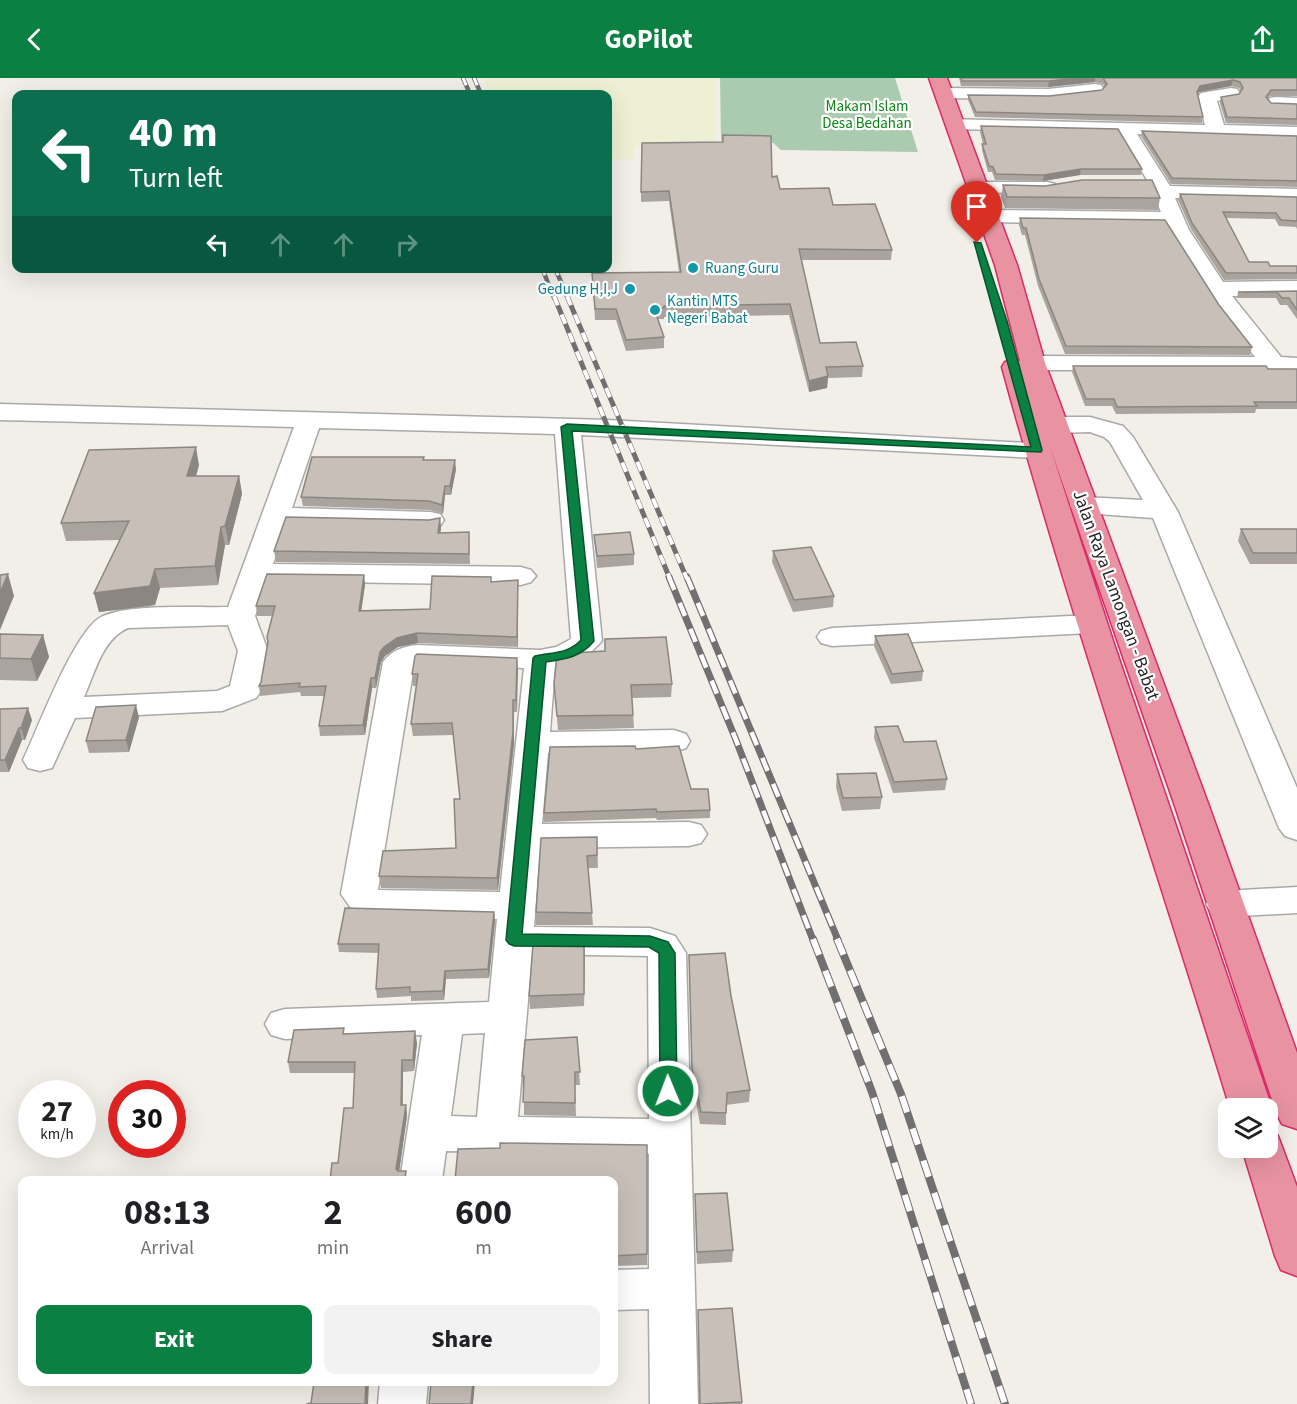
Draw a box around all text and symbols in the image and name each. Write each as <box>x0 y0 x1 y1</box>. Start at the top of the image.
text: GoPilot <box>604 20 693 59</box>
icon: back <box>18 23 51 56</box>
icon: share <box>1246 23 1279 56</box>
park label: Makam Islam Desa Bedahan <box>822 96 912 134</box>
text: 40 m <box>129 103 218 163</box>
icon: left <box>30 114 108 192</box>
text: Turn left <box>129 159 223 198</box>
pin <box>951 181 1002 243</box>
icon: arrive <box>960 190 993 223</box>
icon: left <box>201 228 234 261</box>
icon: ahead <box>264 228 297 261</box>
icon: ahead <box>327 228 360 261</box>
icon: right <box>390 228 423 261</box>
place label: Ruang Guru <box>705 258 779 279</box>
marker: Ruang Guru <box>686 261 700 275</box>
place label: Gedung H,I,J <box>538 279 618 300</box>
marker: Gedung H,I,J <box>623 282 637 296</box>
place label: Kantin MTS Negeri Babat <box>667 291 748 329</box>
marker: Kantin MTS Negeri Babat <box>648 303 662 317</box>
street label: Jalan Raya Lamongan - Babat <box>1066 486 1166 704</box>
position arrow <box>636 1059 700 1123</box>
speed limit sign: 30 <box>108 1080 186 1158</box>
text: 27 <box>41 1090 73 1133</box>
map controls <box>1218 1098 1278 1158</box>
button: layers <box>1218 1098 1278 1158</box>
text: km/h <box>40 1124 74 1145</box>
text: 08:13 <box>124 1187 211 1238</box>
text: 2 <box>323 1187 342 1238</box>
text: 600 <box>455 1187 512 1238</box>
text: Arrival <box>140 1234 194 1262</box>
text: min <box>317 1234 349 1262</box>
text: m <box>475 1234 492 1262</box>
button: Exit <box>36 1305 312 1374</box>
button: Share <box>324 1305 600 1374</box>

